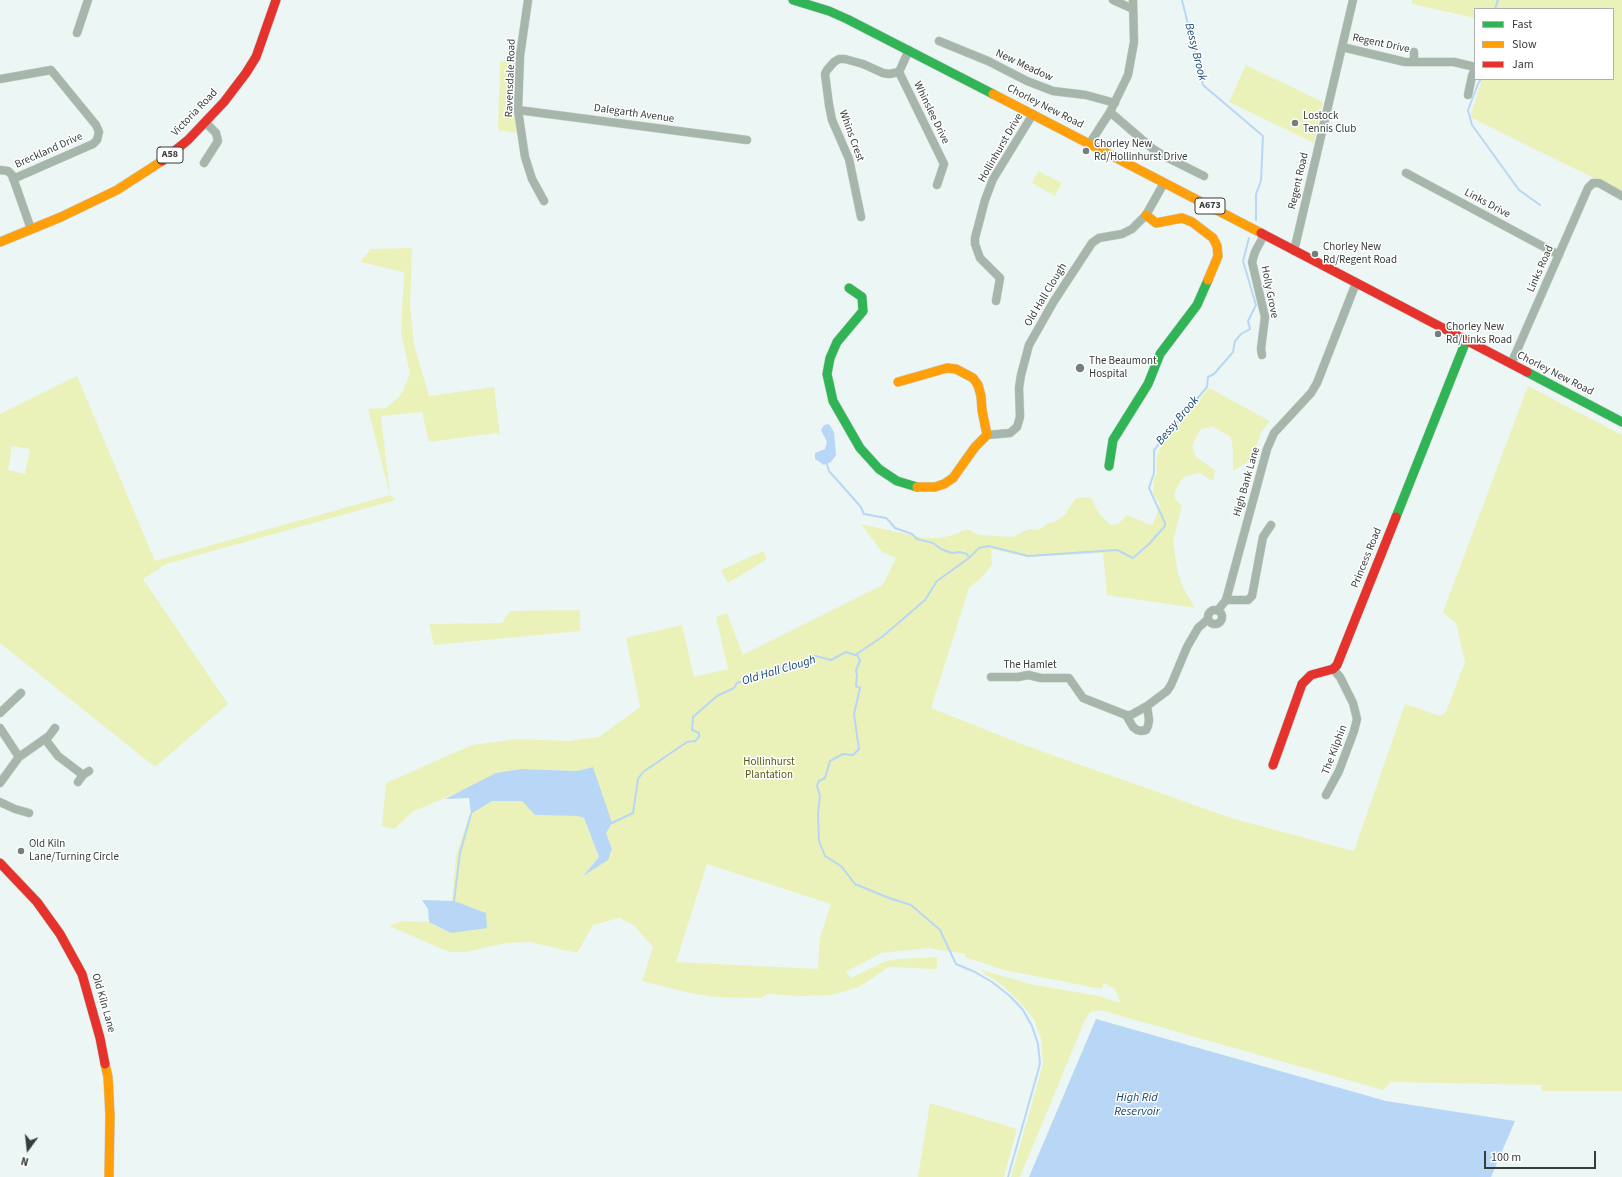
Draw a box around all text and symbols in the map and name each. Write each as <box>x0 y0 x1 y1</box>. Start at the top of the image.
legend <box>1474 8 1614 80</box>
text: Fast <box>1512 16 1532 33</box>
water label: Bessy Brook <box>1181 22 1209 82</box>
street label: Regent Drive <box>1351 32 1411 56</box>
text: Slow <box>1512 36 1537 53</box>
street label: Ravensdale Road <box>503 38 519 118</box>
street label: New Meadow <box>993 47 1055 85</box>
text: Jam <box>1512 56 1534 73</box>
street label: Whinslee Drive <box>910 80 952 146</box>
street label: Chorley New Road <box>1005 82 1085 132</box>
street label: Victoria Road <box>169 87 221 139</box>
street label: Dalegarth Avenue <box>593 102 675 126</box>
street label: Whins Crest <box>836 109 866 163</box>
place label: Lostock Tennis Club <box>1303 110 1356 136</box>
street label: Hollinhurst Drive <box>976 111 1026 185</box>
marker: Lostock Tennis Club <box>1290 118 1300 128</box>
street label: Breckland Drive <box>13 130 85 172</box>
place label: Chorley New Rd/Hollinhurst Drive <box>1094 138 1187 164</box>
marker: Chorley New Rd/Hollinhurst Drive <box>1081 146 1091 156</box>
road number: A58 <box>157 147 183 163</box>
street label: Regent Road <box>1286 151 1312 211</box>
street label: Links Drive <box>1462 186 1512 222</box>
road number: A673 <box>1195 198 1225 214</box>
place label: Chorley New Rd/Regent Road <box>1323 241 1397 267</box>
street label: Links Road <box>1525 244 1557 294</box>
marker: Chorley New Rd/Regent Road <box>1310 249 1320 259</box>
street label: Old Hall Clough <box>1022 261 1070 329</box>
street label: Holly Grove <box>1257 265 1281 319</box>
place label: Chorley New Rd/Links Road <box>1446 321 1512 347</box>
marker: Chorley New Rd/Links Road <box>1433 329 1443 339</box>
street label: Chorley New Road <box>1515 349 1595 399</box>
place label: The Beaumont Hospital <box>1089 355 1157 381</box>
marker: The Beaumont Hospital <box>1074 362 1086 374</box>
water label: Bessy Brook <box>1154 394 1202 448</box>
street label: High Bank Lane <box>1231 446 1263 518</box>
street label: Princess Road <box>1349 526 1385 590</box>
water label: Old Hall Clough <box>740 653 818 689</box>
street label: The Hamlet <box>1003 659 1057 673</box>
street label: The Kilphin <box>1319 723 1351 777</box>
park label: Hollinhurst Plantation <box>743 756 795 782</box>
place label: Old Kiln Lane/Turning Circle <box>29 838 119 864</box>
marker: Old Kiln Lane/Turning Circle <box>16 846 26 856</box>
street label: Old Kiln Lane <box>88 972 118 1034</box>
water label: High Rid Reservoir <box>1114 1091 1160 1119</box>
north arrow <box>8 1129 48 1169</box>
scale bar <box>1486 1143 1598 1169</box>
text: 100 m <box>1491 1149 1521 1166</box>
text: N <box>19 1153 30 1169</box>

